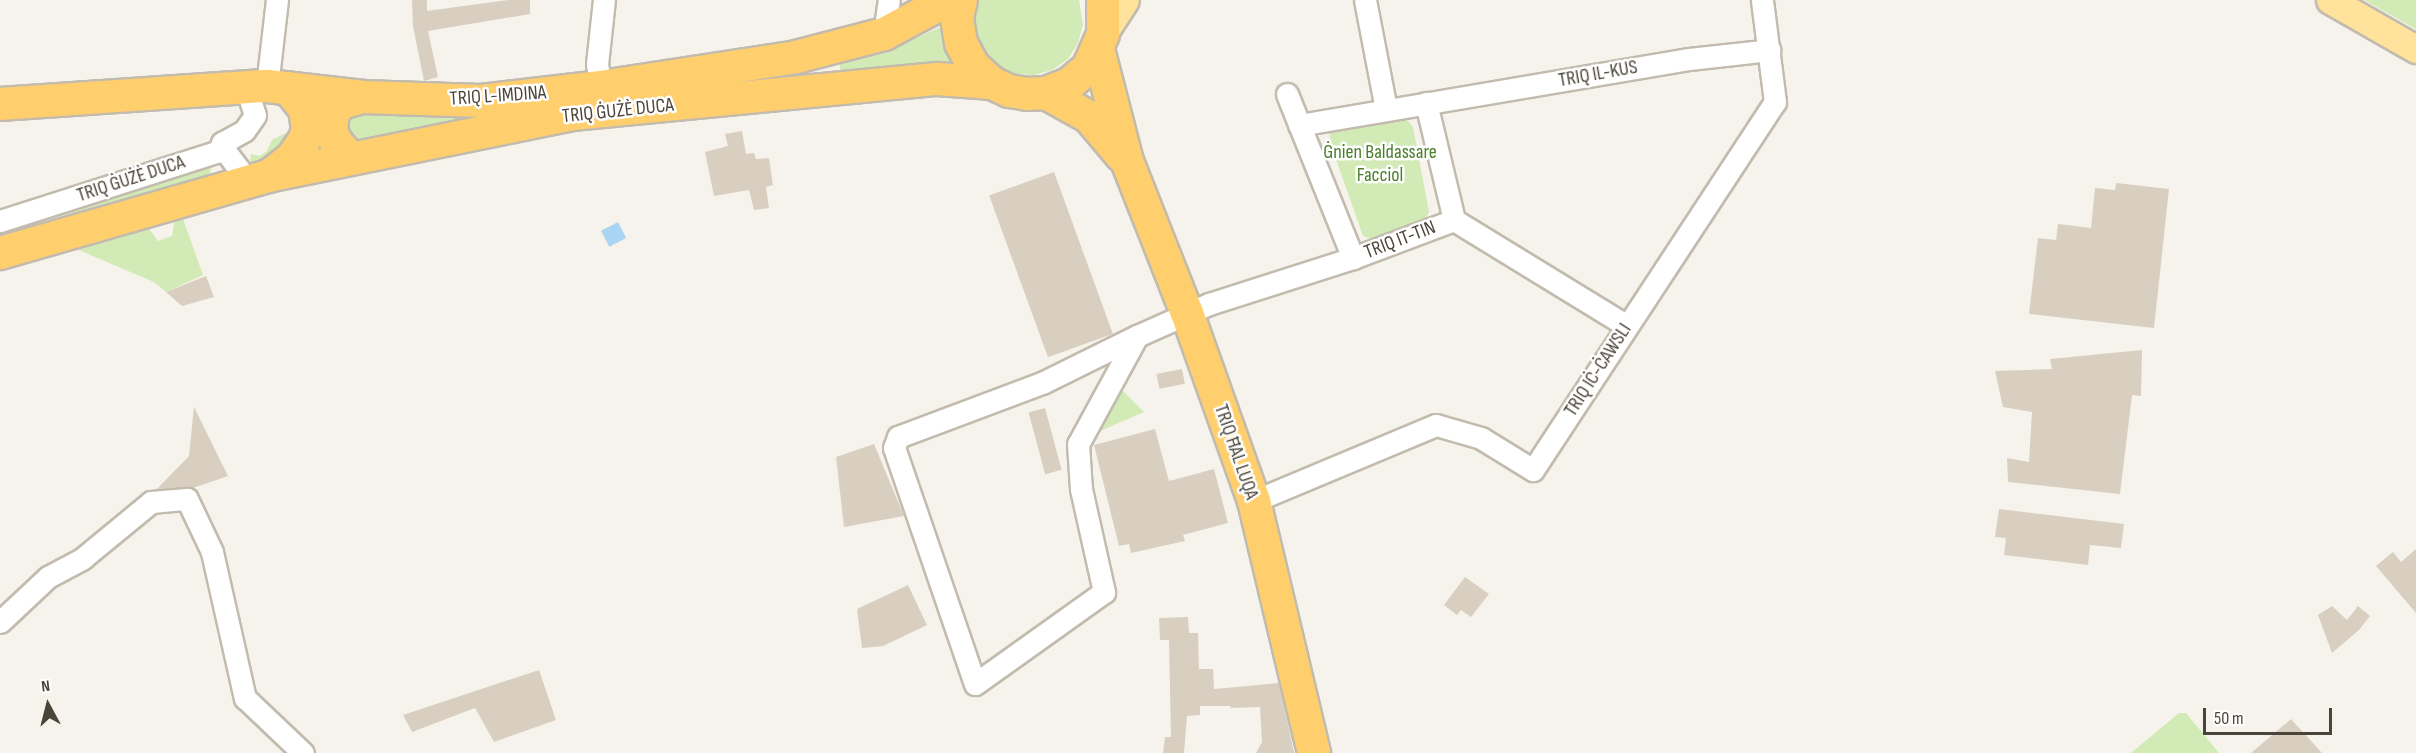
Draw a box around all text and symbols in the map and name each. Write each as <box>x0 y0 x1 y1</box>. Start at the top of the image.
street label: TRIQ IL-KUS <box>1557 55 1639 93</box>
street label: TRIQ L-IMDINA <box>449 81 547 111</box>
street label: TRIQ ĠUŻÈ DUCA <box>561 93 675 129</box>
park label: Ġnien Baldassare Facciol <box>1323 141 1437 188</box>
street label: TRIQ ĠUŻÈ DUCA <box>74 150 188 208</box>
street label: TRIQ IT-TIN <box>1361 215 1439 265</box>
street label: TRIQ IĊ-ĊAWSLI <box>1559 319 1637 421</box>
street label: TRIQ ĦAL LUQA <box>1209 401 1263 503</box>
north arrow <box>18 675 78 735</box>
text: N <box>40 677 51 697</box>
scale bar <box>2206 696 2335 734</box>
text: 50 m <box>2214 708 2244 729</box>

